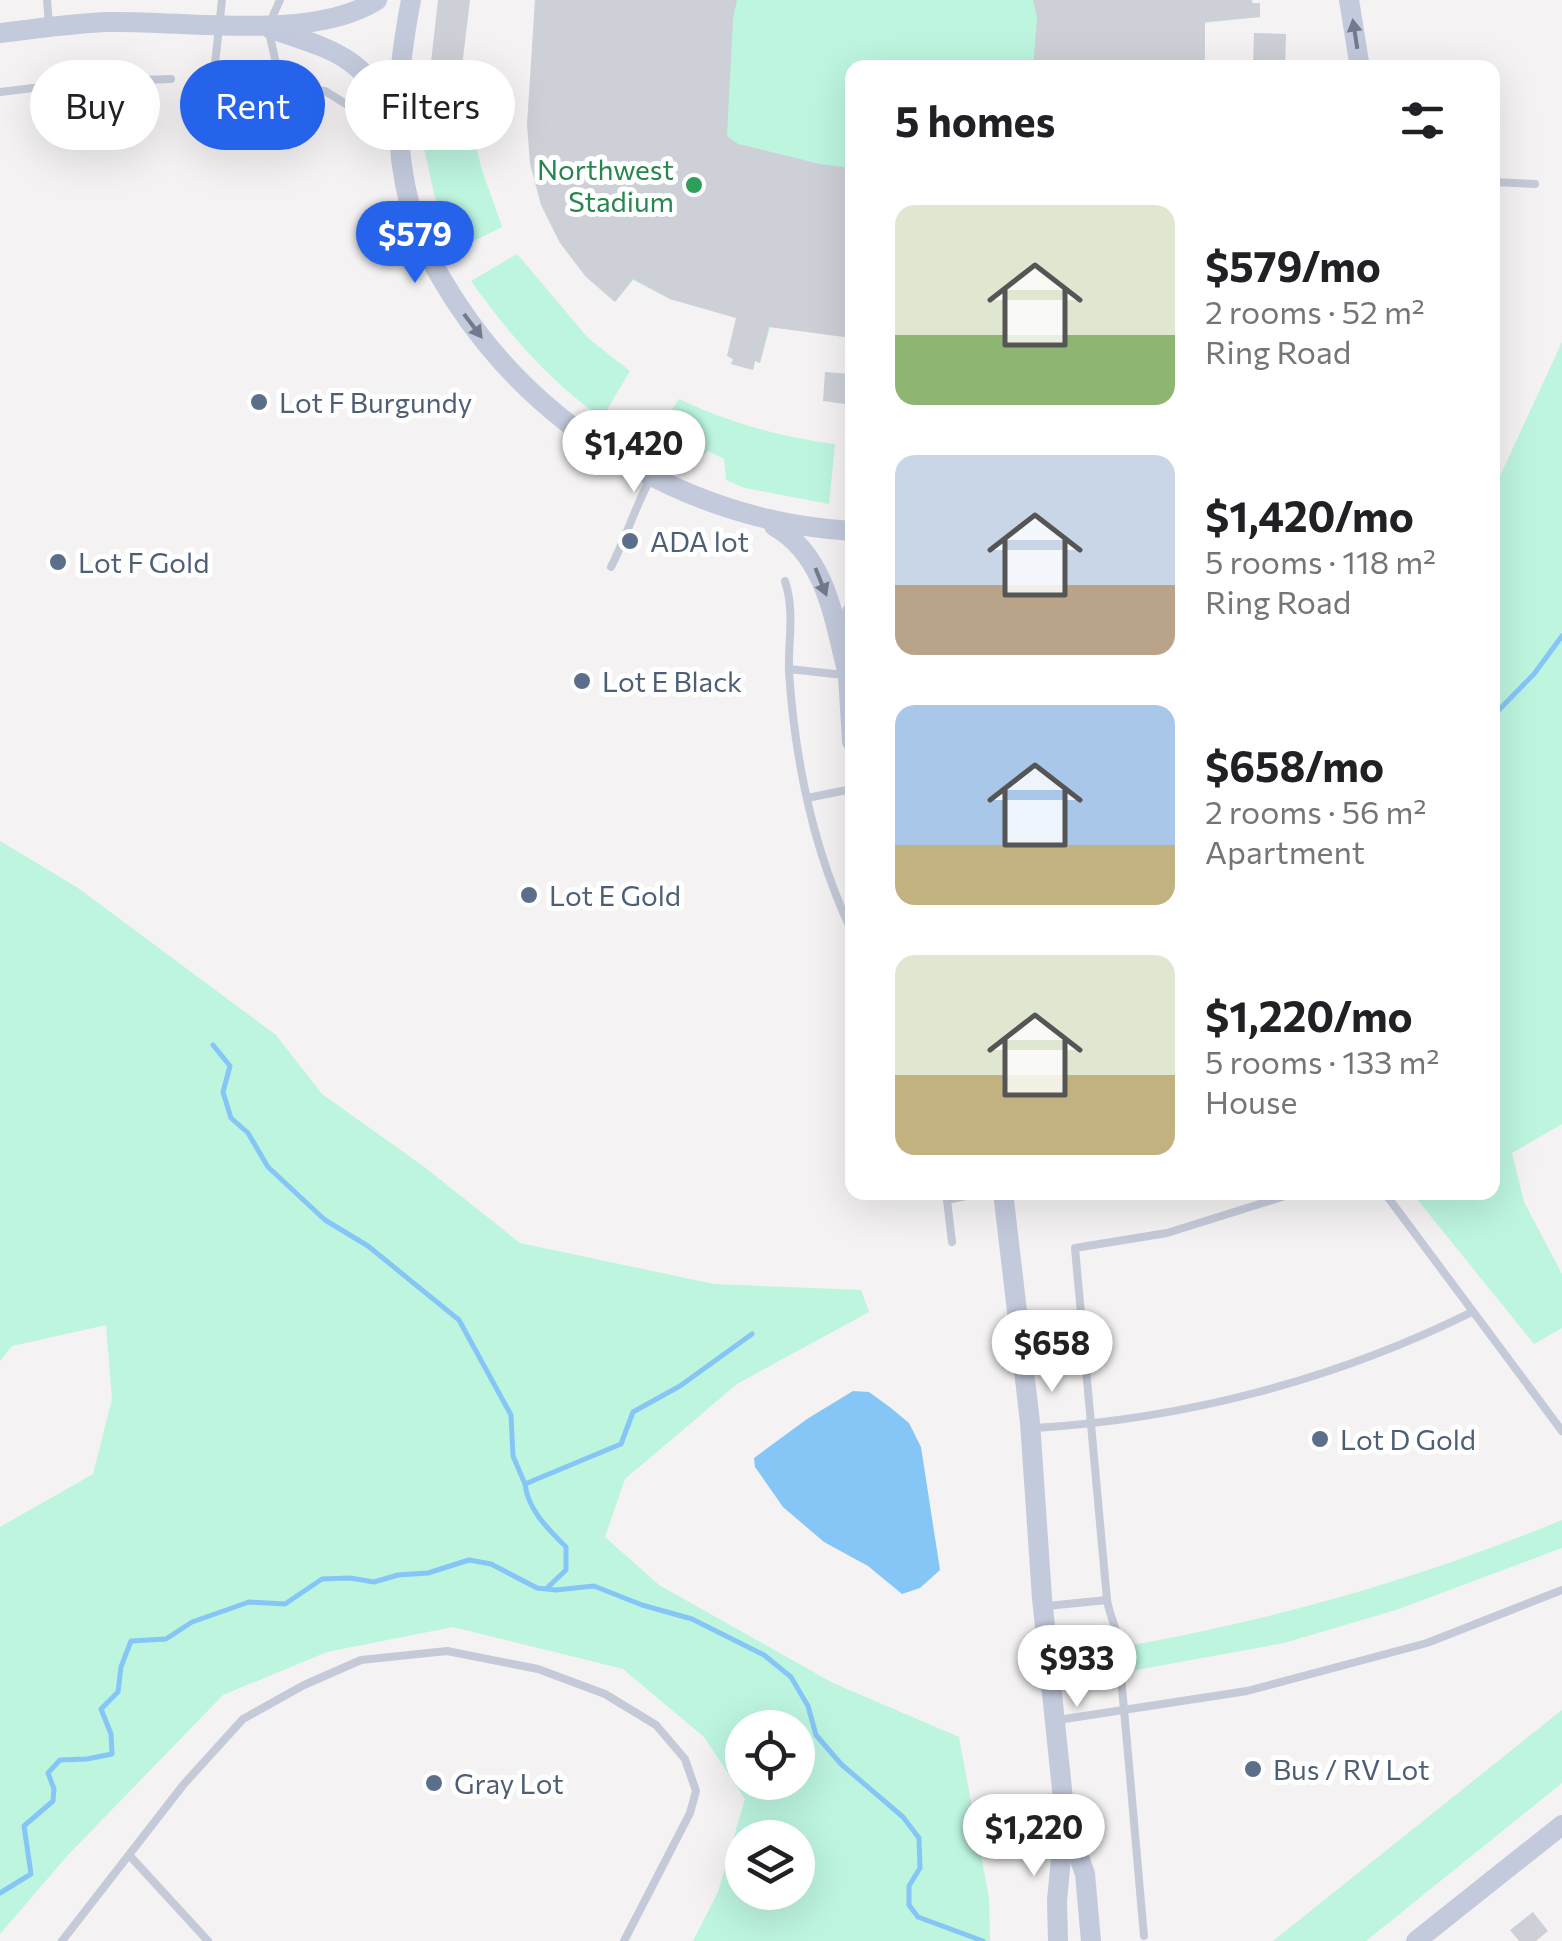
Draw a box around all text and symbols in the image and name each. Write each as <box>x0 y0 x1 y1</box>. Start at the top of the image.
one-way arrow <box>1347 17 1362 49</box>
chip: Buy <box>30 60 160 150</box>
chip: Rent <box>180 60 325 150</box>
chip: Filters <box>345 60 515 150</box>
icon: filters <box>1395 93 1450 148</box>
text: 5 homes <box>895 94 1055 146</box>
place label: Northwest Stadium <box>537 152 674 218</box>
marker: Northwest Stadium <box>683 174 705 196</box>
pin: $579 <box>356 201 474 286</box>
text: $579 <box>378 213 452 253</box>
text: $579/mo <box>1205 239 1381 291</box>
icon: home <box>975 245 1095 365</box>
text: 2 rooms · 52 m² <box>1205 291 1425 331</box>
one-way arrow <box>463 313 483 339</box>
text: Ring Road <box>1205 331 1351 371</box>
place label: Lot F Burgundy <box>279 385 472 419</box>
marker: Lot F Burgundy <box>248 391 270 413</box>
pin: $1,420 <box>553 410 715 495</box>
text: $1,420 <box>584 422 684 462</box>
text: $1,420/mo <box>1205 489 1414 541</box>
icon: home <box>975 495 1095 615</box>
place label: ADA lot <box>650 524 749 558</box>
marker: ADA lot <box>619 530 641 552</box>
text: 5 rooms · 118 m² <box>1205 541 1436 581</box>
place label: Lot F Gold <box>78 545 209 579</box>
marker: Lot F Gold <box>47 551 69 573</box>
one-way arrow <box>813 568 829 598</box>
text: Ring Road <box>1205 581 1351 621</box>
place label: Lot E Black <box>602 664 742 698</box>
marker: Lot E Black <box>571 670 593 692</box>
text: $658/mo <box>1205 739 1384 791</box>
icon: home <box>975 745 1095 865</box>
text: 2 rooms · 56 m² <box>1205 791 1426 831</box>
text: Apartment <box>1205 831 1365 871</box>
place label: Lot E Gold <box>549 878 681 912</box>
marker: Lot E Gold <box>518 884 540 906</box>
text: $1,220/mo <box>1205 989 1413 1041</box>
icon: home <box>975 995 1095 1115</box>
text: 5 rooms · 133 m² <box>1205 1041 1439 1081</box>
text: House <box>1205 1081 1297 1121</box>
pin: $658 <box>993 1310 1111 1395</box>
text: $658 <box>1014 1322 1090 1362</box>
place label: Lot D Gold <box>1340 1422 1476 1456</box>
marker: Lot D Gold <box>1309 1428 1331 1450</box>
pin: $933 <box>1018 1625 1136 1710</box>
text: $933 <box>1039 1637 1115 1677</box>
map controls <box>725 1710 815 1910</box>
button: locate <box>725 1710 815 1800</box>
place label: Bus / RV Lot <box>1273 1752 1430 1786</box>
marker: Bus / RV Lot <box>1242 1758 1264 1780</box>
place label: Gray Lot <box>454 1766 564 1800</box>
marker: Gray Lot <box>423 1772 445 1794</box>
pin: $1,220 <box>953 1794 1115 1879</box>
text: $1,220 <box>985 1806 1083 1846</box>
button: layers <box>725 1820 815 1910</box>

